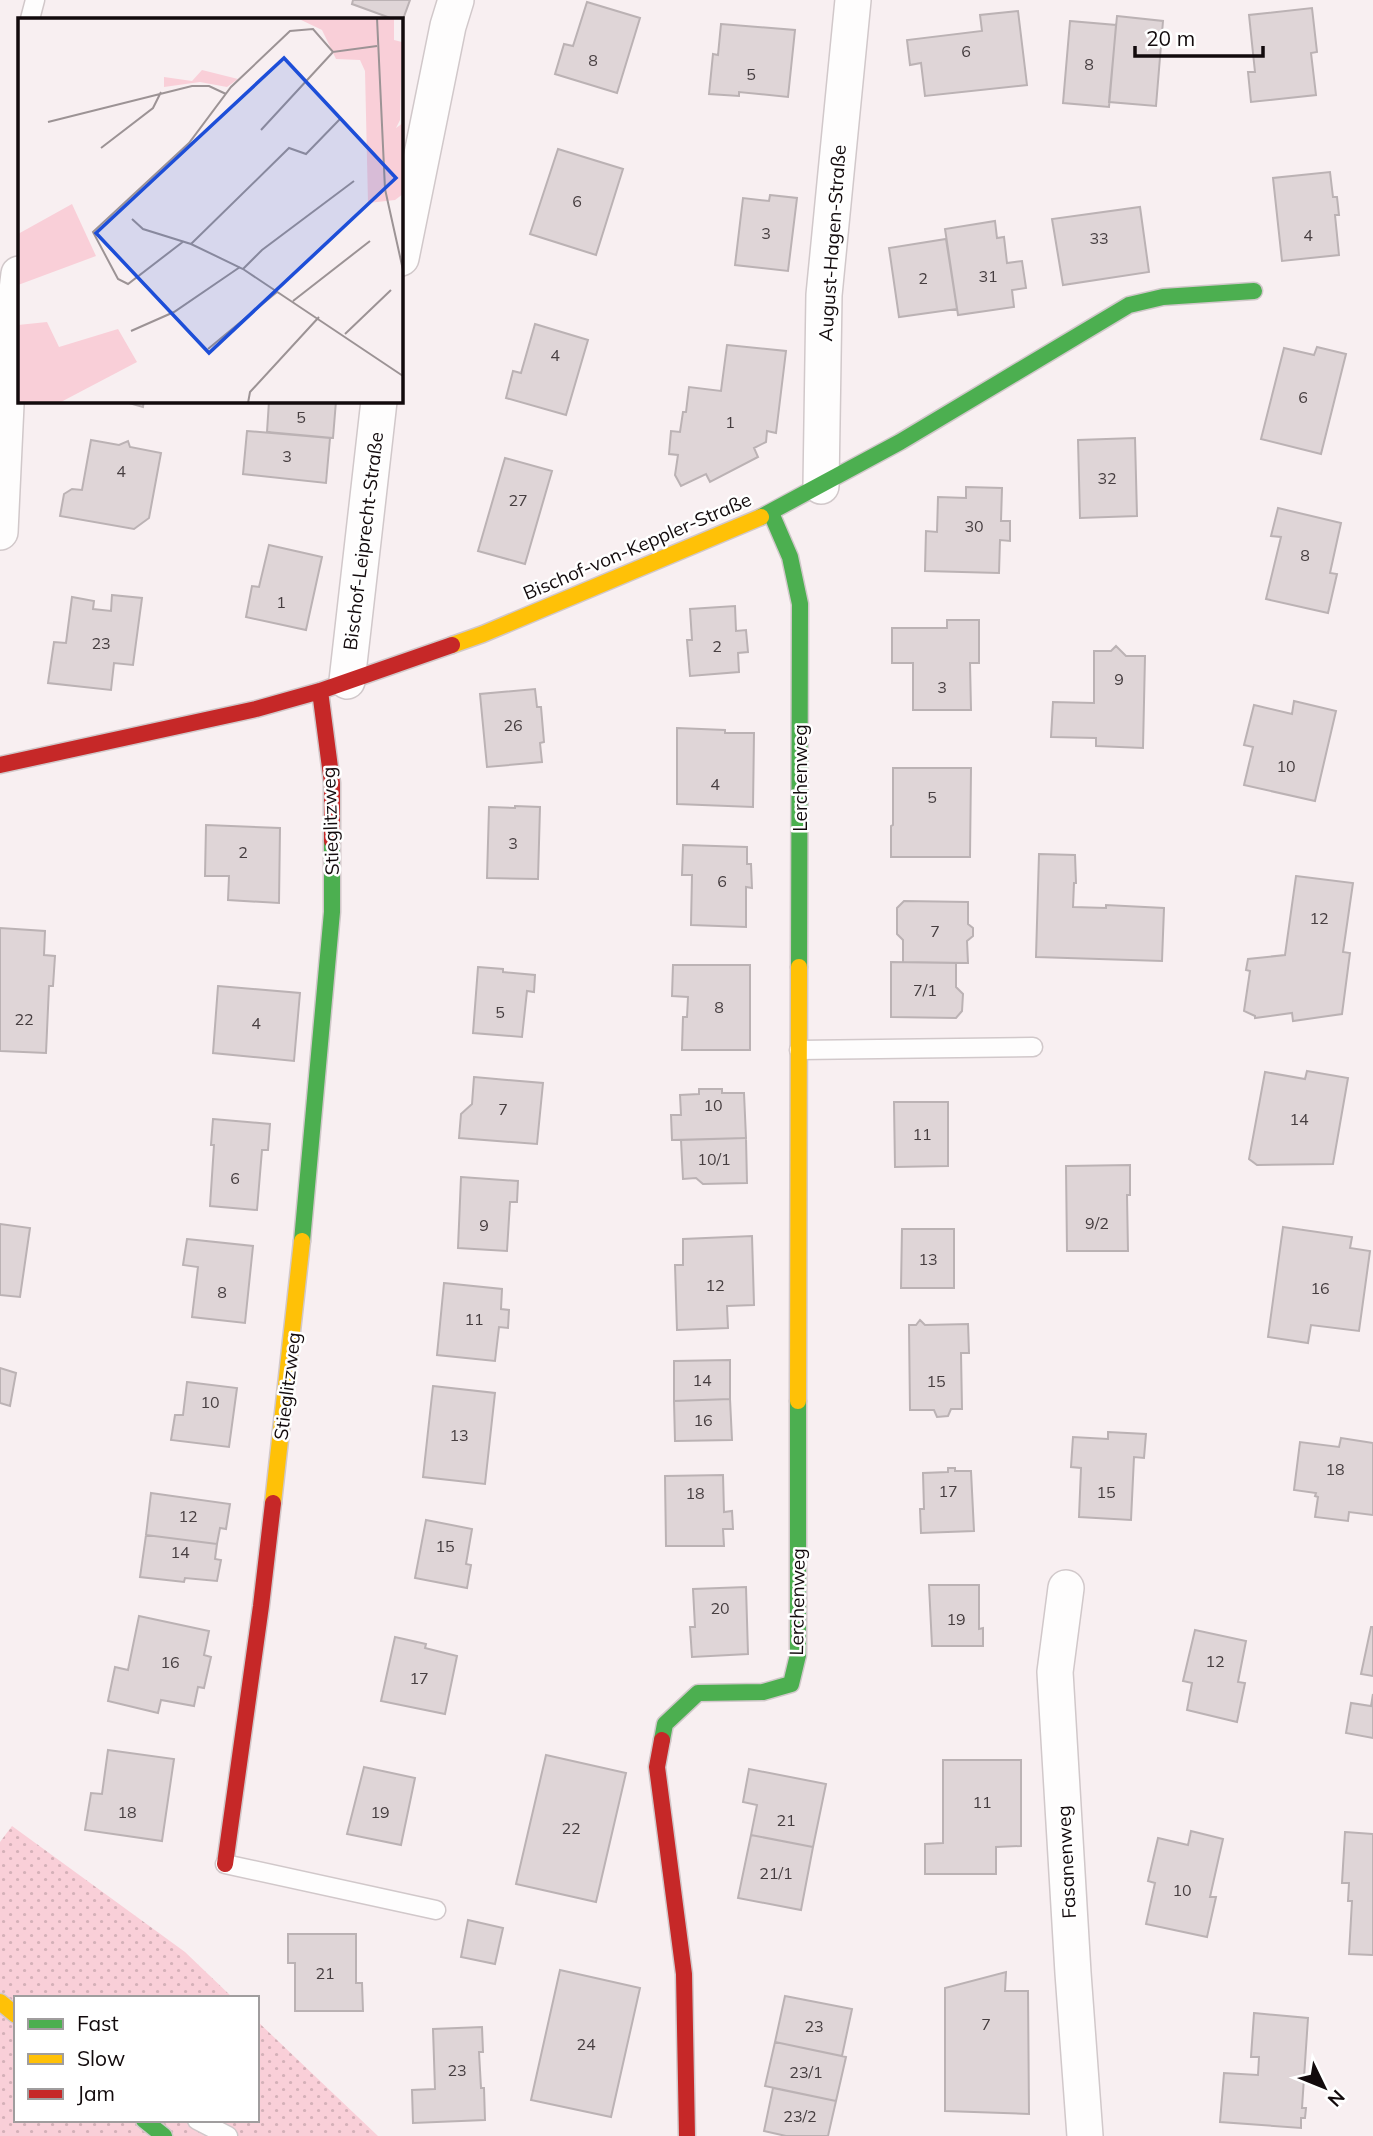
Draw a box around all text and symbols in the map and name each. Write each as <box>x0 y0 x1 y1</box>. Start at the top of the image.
scale bar <box>1135 14 1263 58</box>
inset map <box>18 18 402 402</box>
text: 20 m <box>1146 25 1195 51</box>
house number: 6 <box>961 41 971 61</box>
house number: 8 <box>588 50 598 70</box>
house number: 8 <box>1084 54 1094 74</box>
house number: 5 <box>746 64 756 84</box>
street label: August-Hagen-Straße <box>813 144 851 342</box>
house number: 6 <box>572 191 582 211</box>
house number: 3 <box>761 223 771 243</box>
house number: 4 <box>1303 225 1313 245</box>
house number: 33 <box>1089 228 1109 248</box>
house number: 31 <box>978 266 998 286</box>
house number: 2 <box>918 268 928 288</box>
house number: 4 <box>550 345 560 365</box>
house number: 6 <box>1298 387 1308 407</box>
house number: 5 <box>296 407 306 427</box>
house number: 1 <box>725 412 735 432</box>
street label: Bischof-Leiprecht-Straße <box>338 430 388 652</box>
house number: 3 <box>282 446 292 466</box>
house number: 4 <box>116 461 126 481</box>
house number: 32 <box>1097 468 1117 488</box>
street label: Bischof-von-Keppler-Straße <box>519 487 755 605</box>
house number: 27 <box>508 490 528 510</box>
house number: 30 <box>964 516 984 536</box>
house number: 8 <box>1300 545 1310 565</box>
house number: 1 <box>276 592 286 612</box>
house number: 23 <box>91 633 111 653</box>
house number: 2 <box>712 636 722 656</box>
house number: 9 <box>1114 669 1124 689</box>
house number: 3 <box>937 677 947 697</box>
house number: 26 <box>503 715 523 735</box>
street label: Lerchenweg <box>788 724 812 832</box>
house number: 10 <box>1276 756 1296 776</box>
street label: Stieglitzweg <box>316 766 344 876</box>
house number: 4 <box>710 774 720 794</box>
house number: 5 <box>927 787 937 807</box>
house number: 3 <box>508 833 518 853</box>
house number: 2 <box>238 842 248 862</box>
house number: 6 <box>717 871 727 891</box>
house number: 12 <box>1309 908 1329 928</box>
house number: 7 <box>930 921 940 941</box>
house number: 7/1 <box>913 980 937 1000</box>
house number: 8 <box>714 997 724 1017</box>
house number: 5 <box>495 1002 505 1022</box>
house number: 22 <box>14 1009 34 1029</box>
house number: 4 <box>251 1013 261 1033</box>
house number: 10 <box>703 1095 723 1115</box>
house number: 7 <box>498 1099 508 1119</box>
house number: 14 <box>1289 1109 1309 1129</box>
house number: 11 <box>912 1124 932 1144</box>
house number: 10/1 <box>697 1149 731 1169</box>
house number: 6 <box>230 1168 240 1188</box>
house number: 9/2 <box>1085 1213 1109 1233</box>
house number: 9 <box>479 1215 489 1235</box>
house number: 13 <box>918 1249 938 1269</box>
house number: 12 <box>705 1275 725 1295</box>
house number: 16 <box>1310 1278 1330 1298</box>
house number: 8 <box>217 1282 227 1302</box>
house number: 11 <box>464 1309 484 1329</box>
street label: Stieglitzweg <box>268 1331 306 1441</box>
house number: 14 <box>692 1370 712 1390</box>
house number: 15 <box>926 1371 946 1391</box>
house number: 10 <box>200 1392 220 1412</box>
house number: 16 <box>693 1410 713 1430</box>
house number: 13 <box>449 1425 469 1445</box>
house number: 18 <box>1325 1459 1345 1479</box>
house number: 17 <box>938 1481 958 1501</box>
house number: 15 <box>1096 1482 1116 1502</box>
house number: 18 <box>685 1483 705 1503</box>
house number: 12 <box>178 1506 198 1526</box>
house number: 15 <box>435 1536 455 1556</box>
house number: 14 <box>170 1542 190 1562</box>
street label: Lerchenweg <box>784 1548 810 1656</box>
house number: 20 <box>710 1598 730 1618</box>
house number: 19 <box>946 1609 966 1629</box>
house number: 12 <box>1205 1651 1225 1671</box>
house number: 16 <box>160 1652 180 1672</box>
house number: 17 <box>409 1668 429 1688</box>
house number: 11 <box>972 1792 992 1812</box>
house number: 18 <box>117 1802 137 1822</box>
house number: 19 <box>370 1802 390 1822</box>
street label: Fasanenweg <box>1051 1805 1081 1919</box>
house number: 21 <box>776 1810 796 1830</box>
house number: 22 <box>561 1818 581 1838</box>
house number: 21/1 <box>759 1863 793 1883</box>
house number: 10 <box>1172 1880 1192 1900</box>
house number: 21 <box>315 1963 335 1983</box>
legend <box>14 1996 259 2122</box>
text: Fast <box>77 2010 119 2036</box>
house number: 7 <box>981 2014 991 2034</box>
house number: 23 <box>804 2016 824 2036</box>
house number: 24 <box>576 2034 596 2054</box>
text: Slow <box>77 2045 125 2071</box>
north arrow <box>1289 2052 1359 2122</box>
house number: 23 <box>447 2060 467 2080</box>
house number: 23/1 <box>789 2062 823 2082</box>
text: Jam <box>77 2080 115 2106</box>
text: N <box>1323 2085 1350 2112</box>
house number: 23/2 <box>783 2106 817 2126</box>

